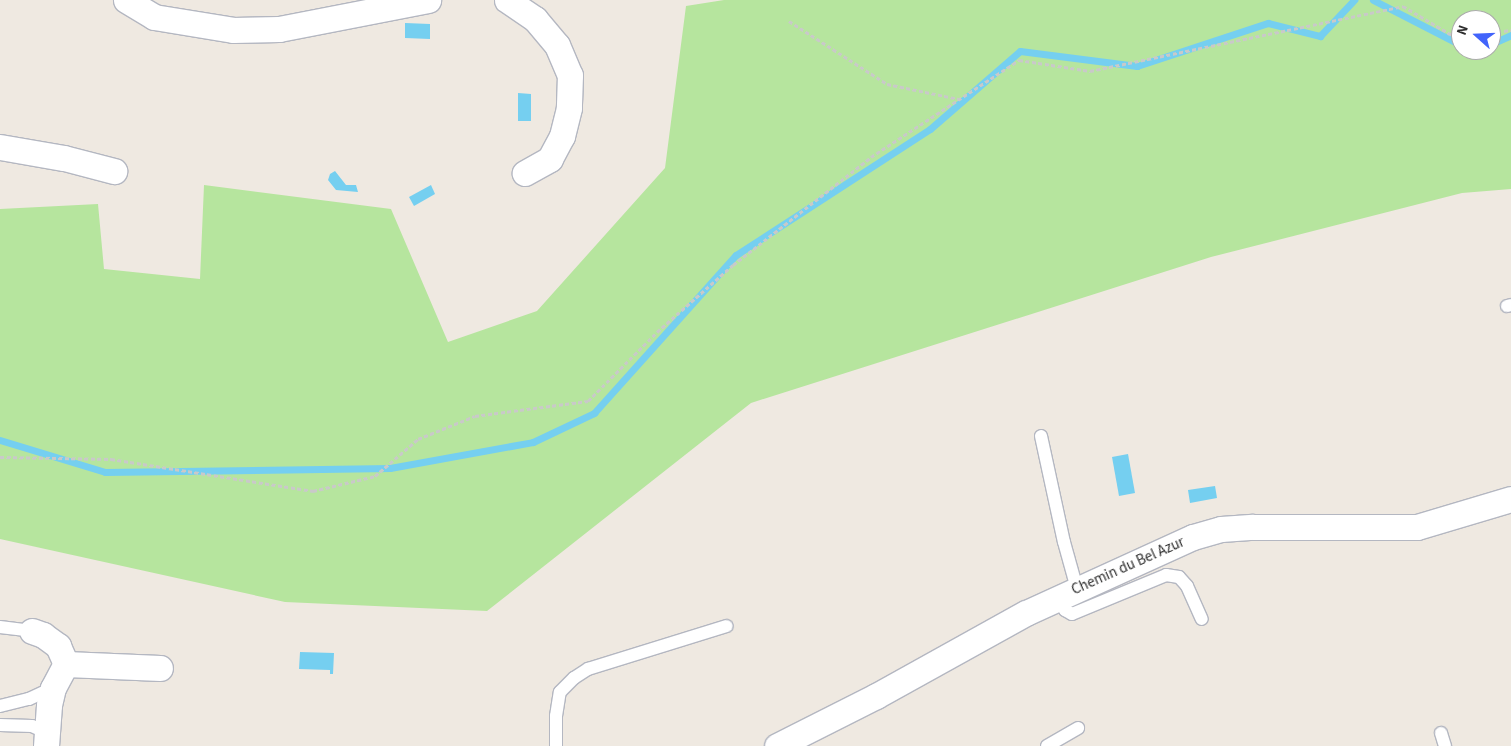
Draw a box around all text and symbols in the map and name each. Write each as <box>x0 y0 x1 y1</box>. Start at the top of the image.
north arrow <box>1451 10 1501 60</box>
text: N <box>1452 22 1474 38</box>
street label: Chemin du Bel Azur <box>1069 533 1187 599</box>

